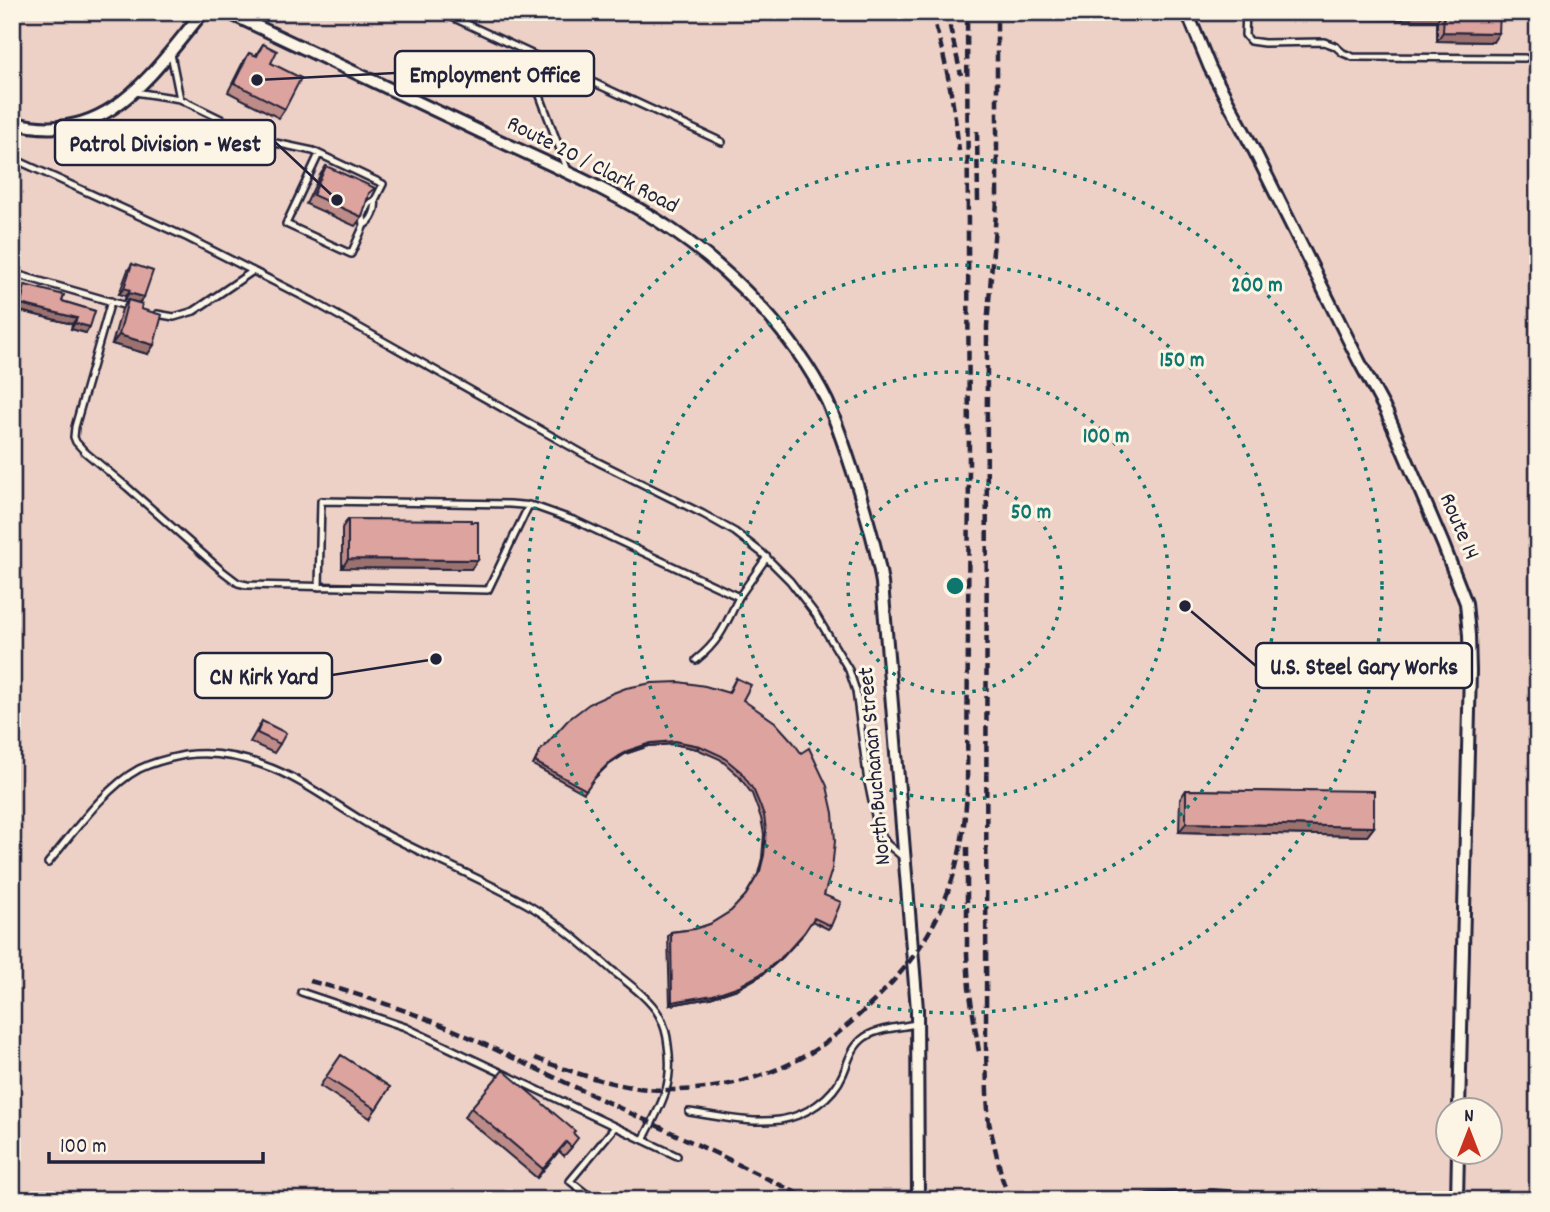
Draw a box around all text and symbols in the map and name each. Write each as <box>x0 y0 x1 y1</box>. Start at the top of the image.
callout: Employment Office <box>395 51 594 96</box>
text: Employment Office <box>410 60 581 94</box>
street label: Route 20 / Clark Road <box>500 108 684 224</box>
callout: Patrol Division - West <box>55 120 275 165</box>
text: Patrol Division - West <box>69 129 261 163</box>
text: 200 m <box>1231 272 1283 302</box>
text: 150 m <box>1159 347 1205 377</box>
text: 100 m <box>1083 423 1129 453</box>
street label: Route 14 <box>1429 488 1487 566</box>
text: 50 m <box>1011 499 1051 529</box>
centre of rings <box>943 574 967 598</box>
callout: U.S. Steel Gary Works <box>1256 643 1472 688</box>
text: U.S. Steel Gary Works <box>1270 652 1458 686</box>
callout: CN Kirk Yard <box>195 653 332 698</box>
text: CN Kirk Yard <box>209 662 319 696</box>
street label: North Buchanan Street <box>851 665 901 867</box>
north arrow <box>1434 1096 1504 1166</box>
text: N <box>1464 1104 1474 1131</box>
scale bar <box>49 1121 262 1165</box>
text: 100 m <box>60 1133 107 1163</box>

